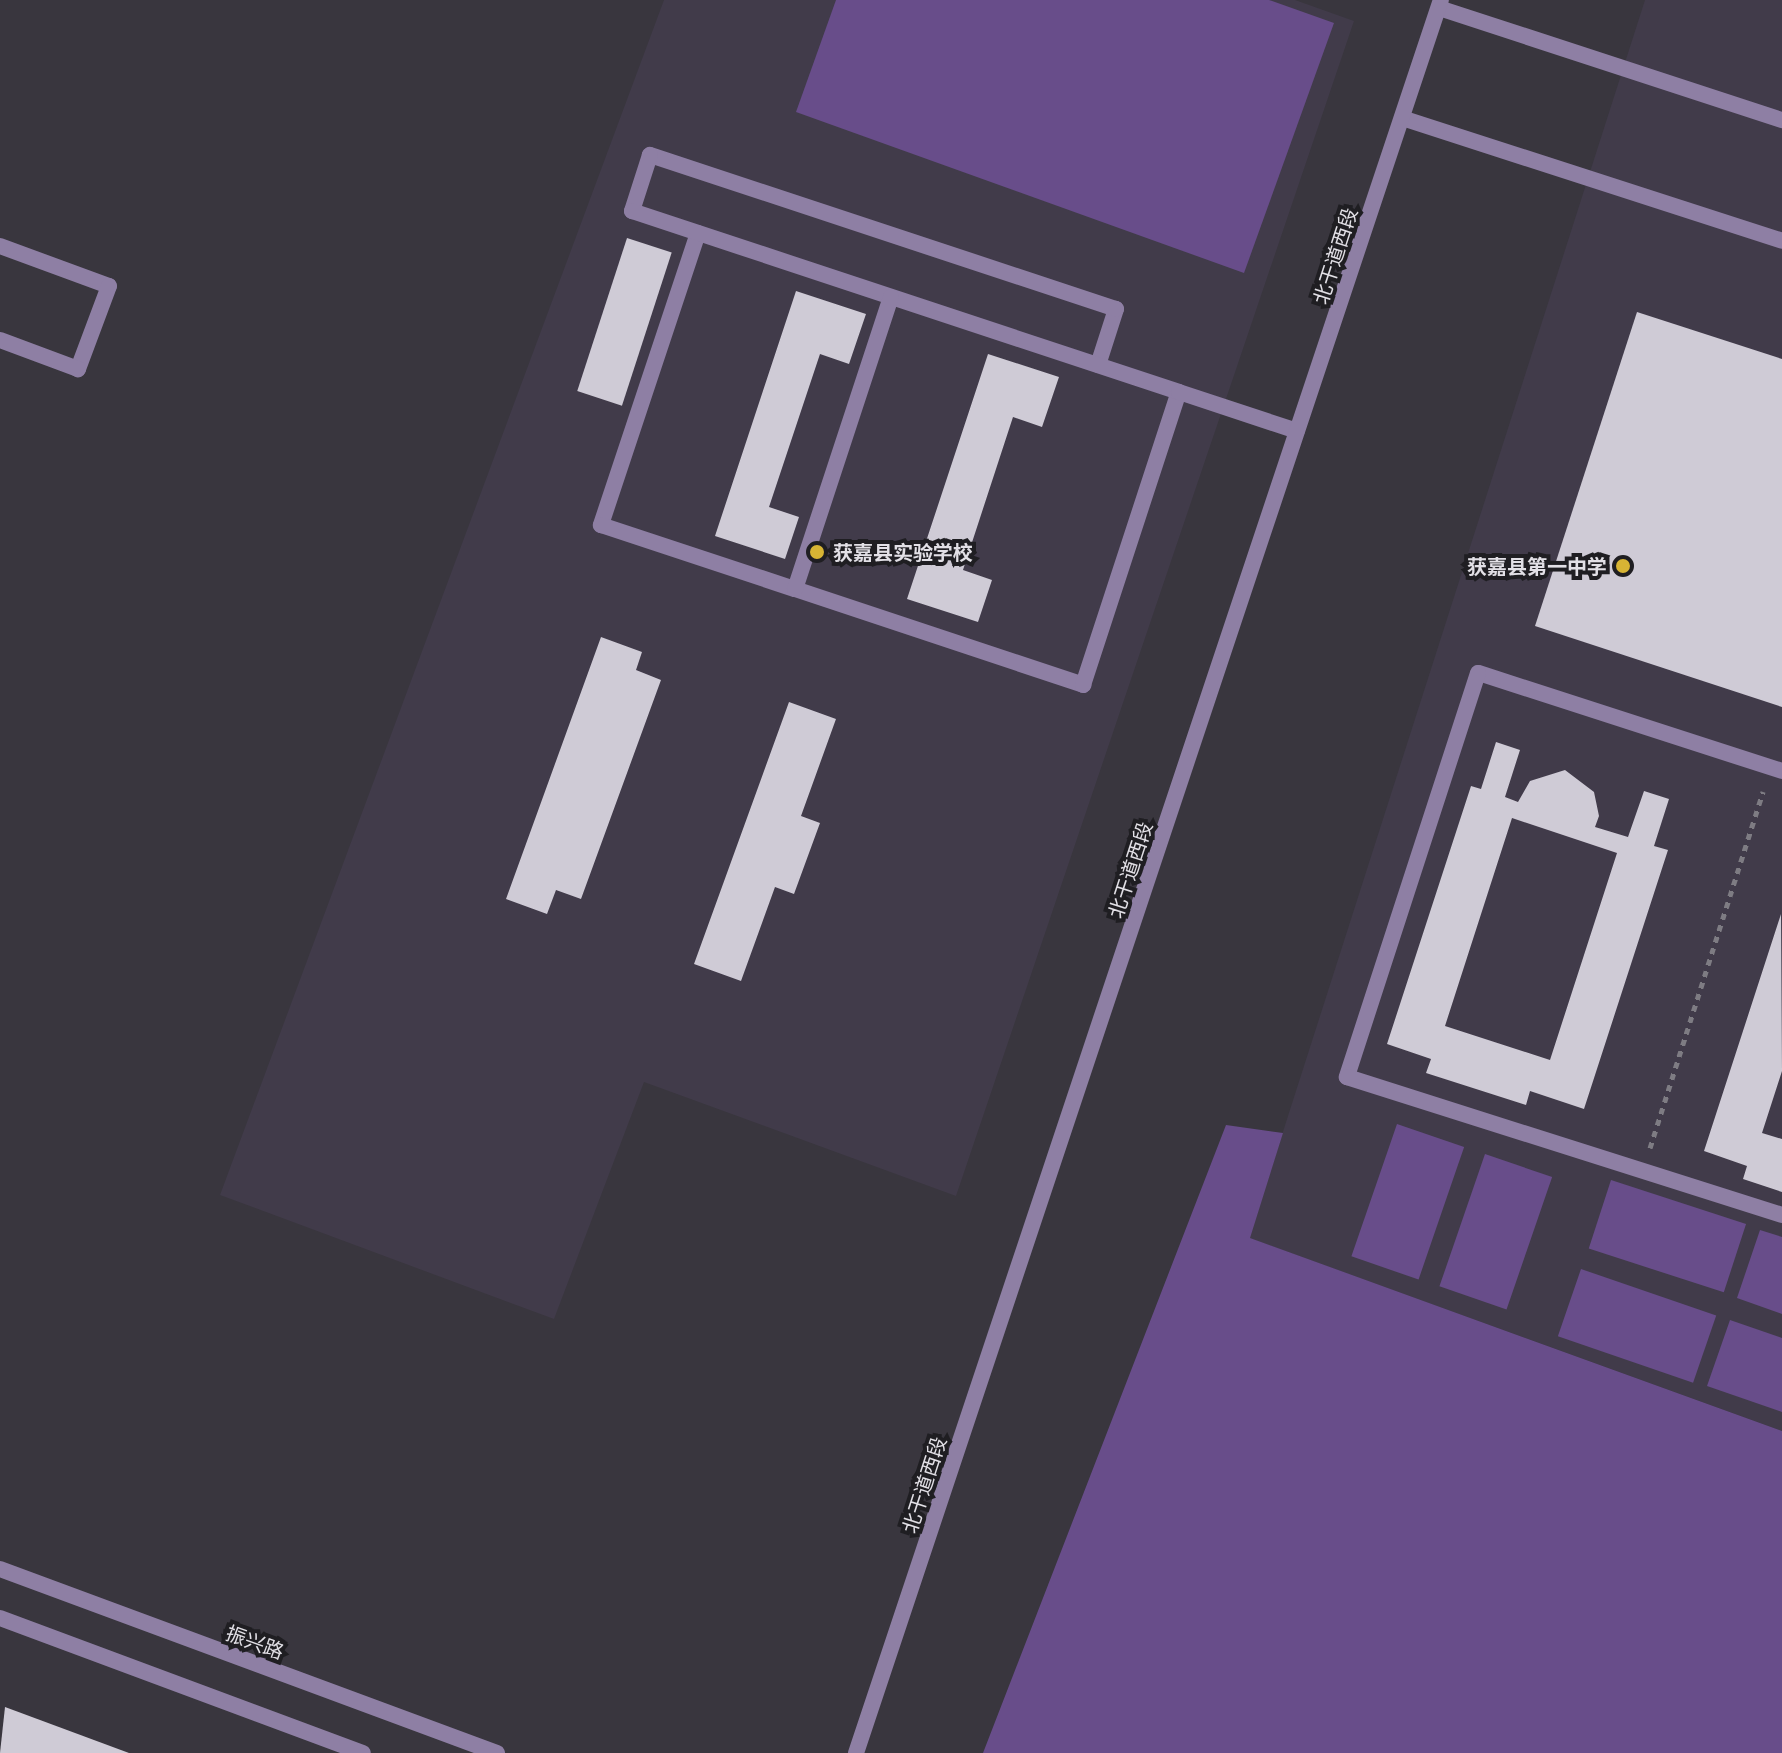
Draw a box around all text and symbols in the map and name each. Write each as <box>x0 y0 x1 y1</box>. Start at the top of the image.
street label: 北干道西段 <box>1308 205 1362 307</box>
place label: 获嘉县实验学校 <box>833 540 973 564</box>
marker: 获嘉县实验学校 <box>808 543 826 561</box>
place label: 获嘉县第一中学 <box>1467 554 1607 578</box>
marker: 获嘉县第一中学 <box>1614 557 1632 575</box>
street label: 北干道西段 <box>1103 819 1157 921</box>
street label: 北干道西段 <box>897 1434 951 1536</box>
street label: 振兴路 <box>223 1620 287 1664</box>

